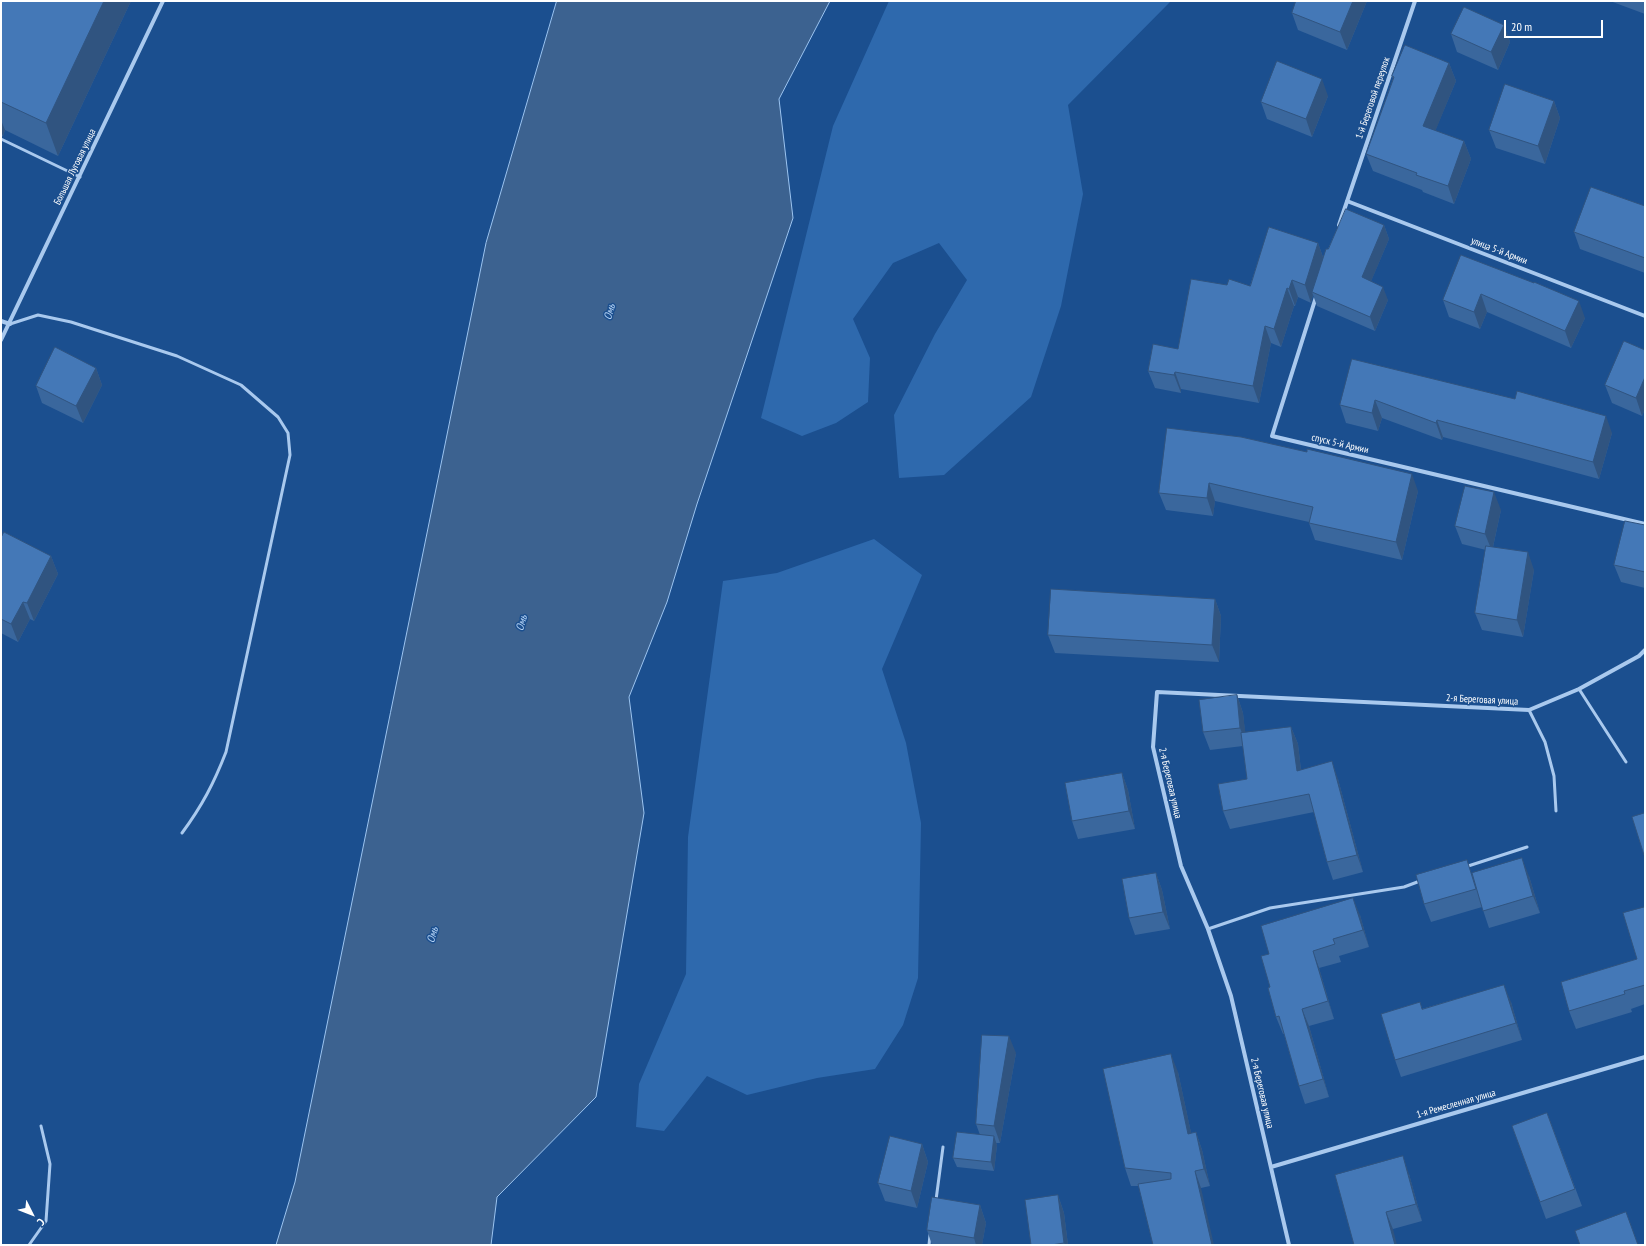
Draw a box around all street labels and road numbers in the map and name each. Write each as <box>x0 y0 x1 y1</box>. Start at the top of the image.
street label: 1-й Береговой переулок <box>1353 56 1393 140</box>
street label: Большая Луговая улица <box>51 127 99 207</box>
street label: улица 5-й Армии <box>1469 235 1529 267</box>
street label: спуск 5-й Армии <box>1310 432 1370 456</box>
street label: 2-я Береговая улица <box>1446 692 1518 708</box>
street label: 2-я Береговая улица <box>1156 746 1184 820</box>
street label: 2-я Береговая улица <box>1248 1056 1276 1130</box>
street label: 1-я Ремесленная улица <box>1415 1087 1497 1121</box>

